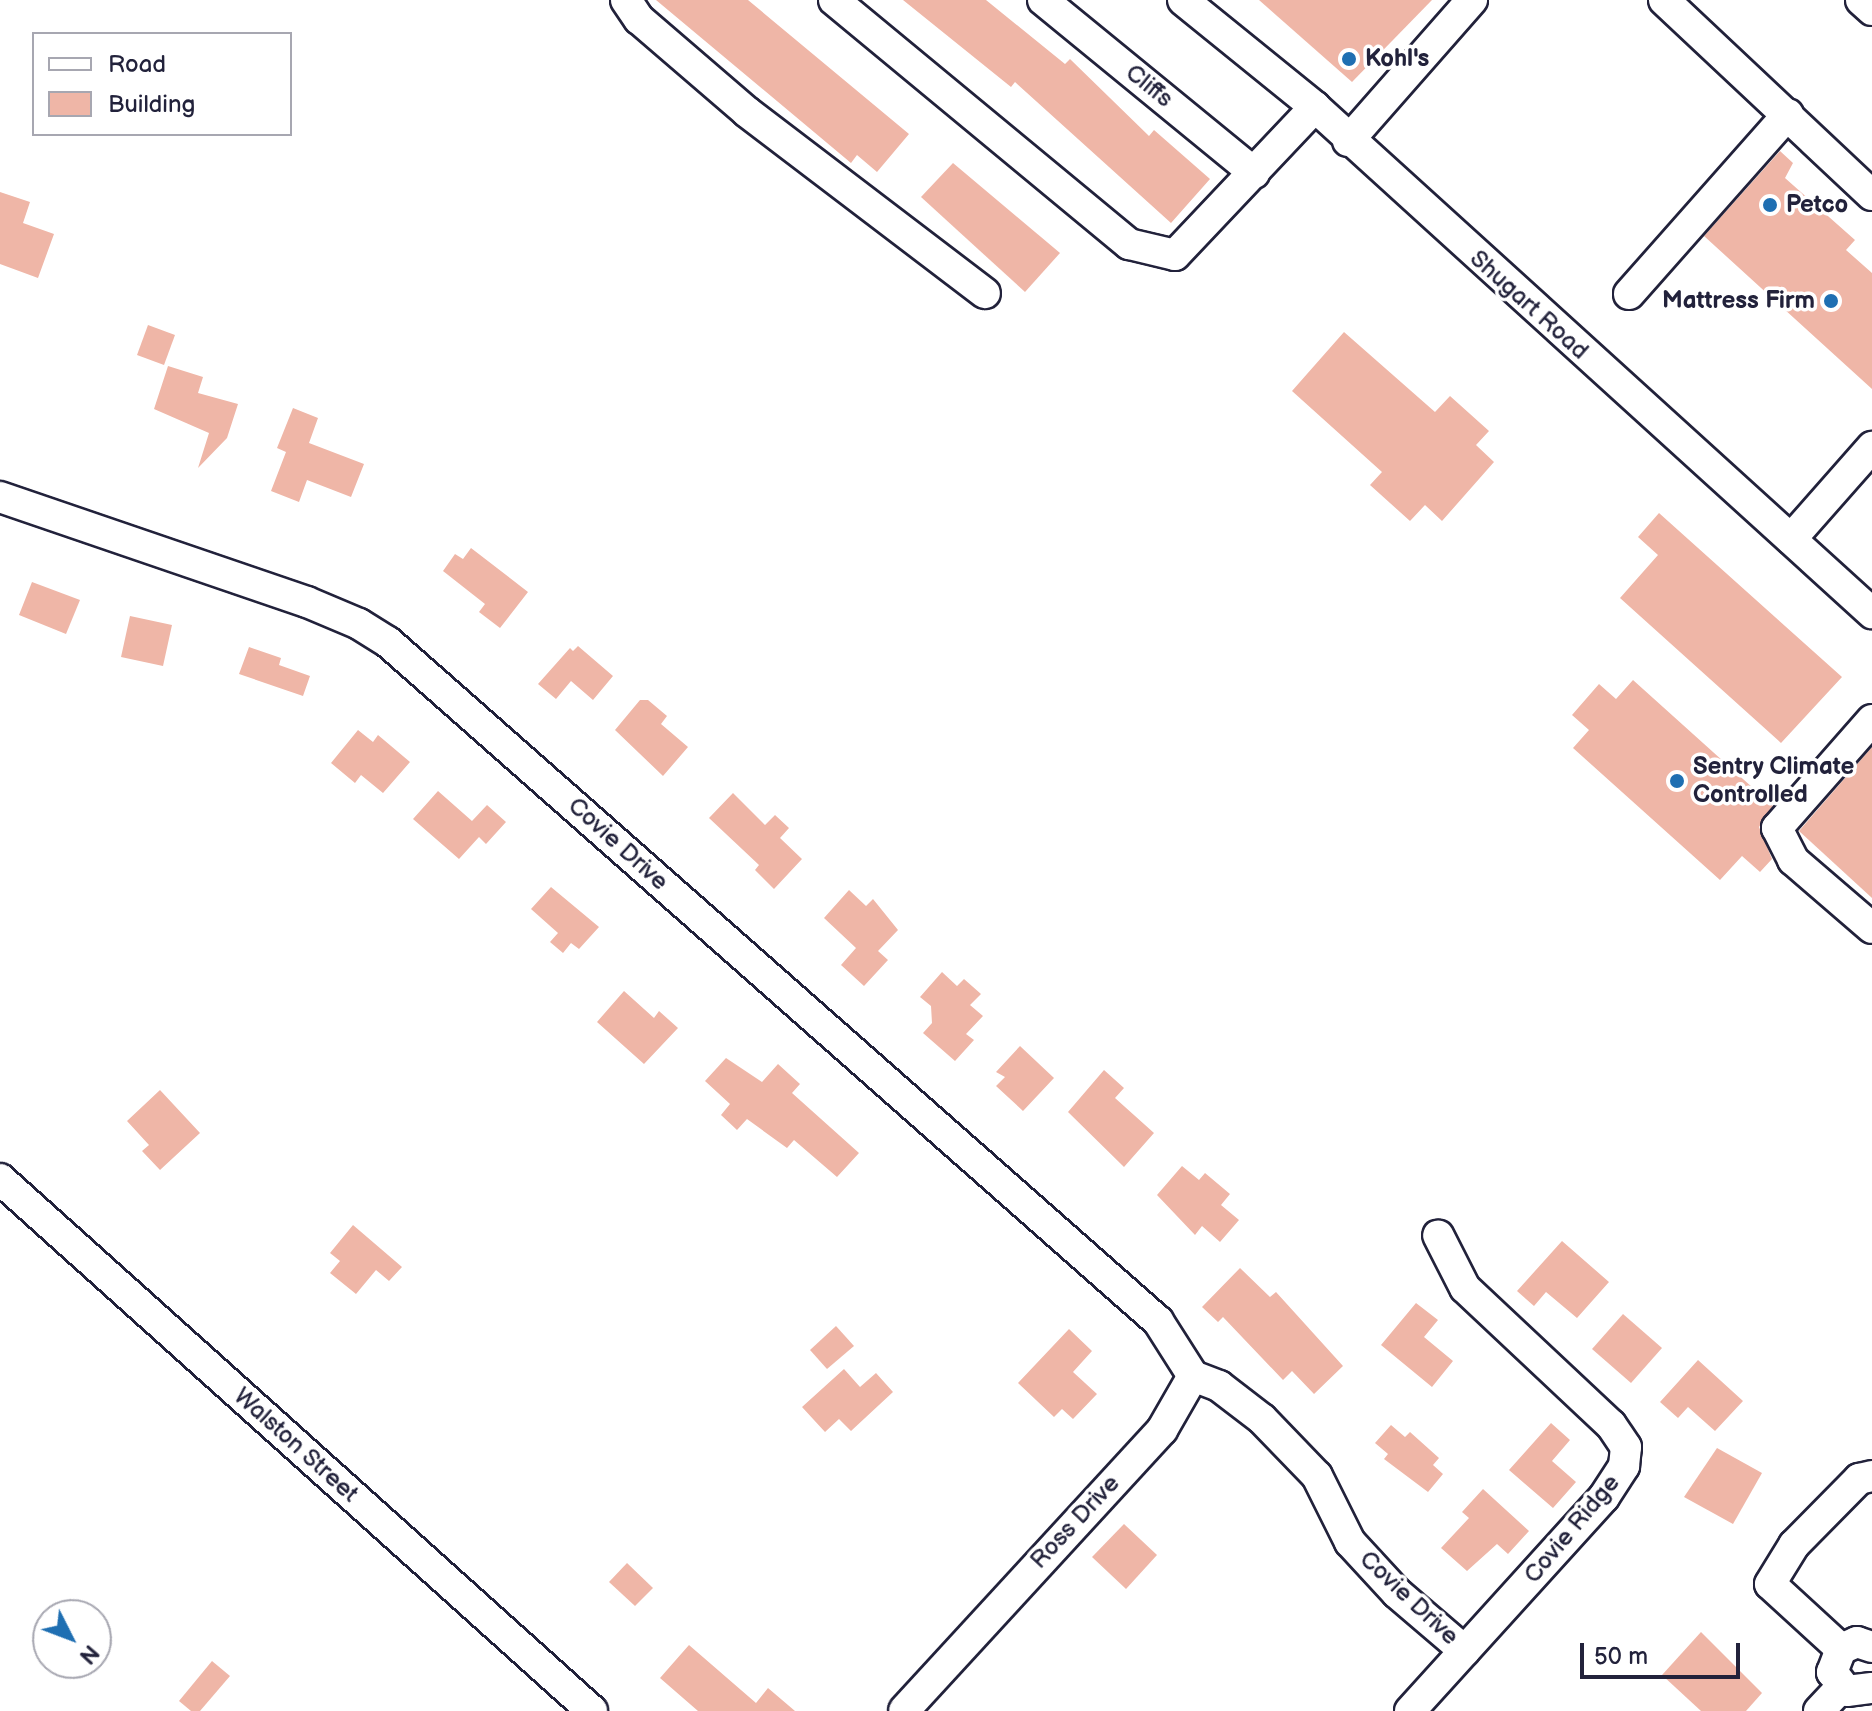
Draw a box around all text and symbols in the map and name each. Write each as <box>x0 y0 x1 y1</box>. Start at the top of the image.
legend <box>32 32 292 136</box>
place label: Kohl's <box>1365 45 1429 73</box>
text: Road <box>108 50 166 79</box>
marker: Kohl's <box>1340 50 1358 68</box>
street label: Cliffs <box>1120 58 1178 114</box>
text: Building <box>108 90 195 119</box>
place label: Petco <box>1786 191 1848 219</box>
marker: Petco <box>1761 196 1779 214</box>
street label: Shugart Road <box>1464 244 1594 366</box>
place label: Mattress Firm <box>1662 287 1815 315</box>
marker: Mattress Firm <box>1822 292 1840 310</box>
place label: Sentry Climate Controlled <box>1693 753 1855 809</box>
marker: Sentry Climate Controlled <box>1668 772 1686 790</box>
street label: Covie Drive <box>562 792 674 896</box>
street label: Walston Street <box>228 1382 364 1508</box>
street label: Ross Drive <box>1024 1469 1126 1575</box>
street label: Covie Ridge <box>1518 1469 1626 1589</box>
street label: Covie Drive <box>1354 1545 1464 1651</box>
north arrow <box>32 1599 112 1679</box>
scale bar <box>1584 1627 1744 1677</box>
text: N <box>73 1639 104 1669</box>
text: 50 m <box>1594 1642 1648 1671</box>

